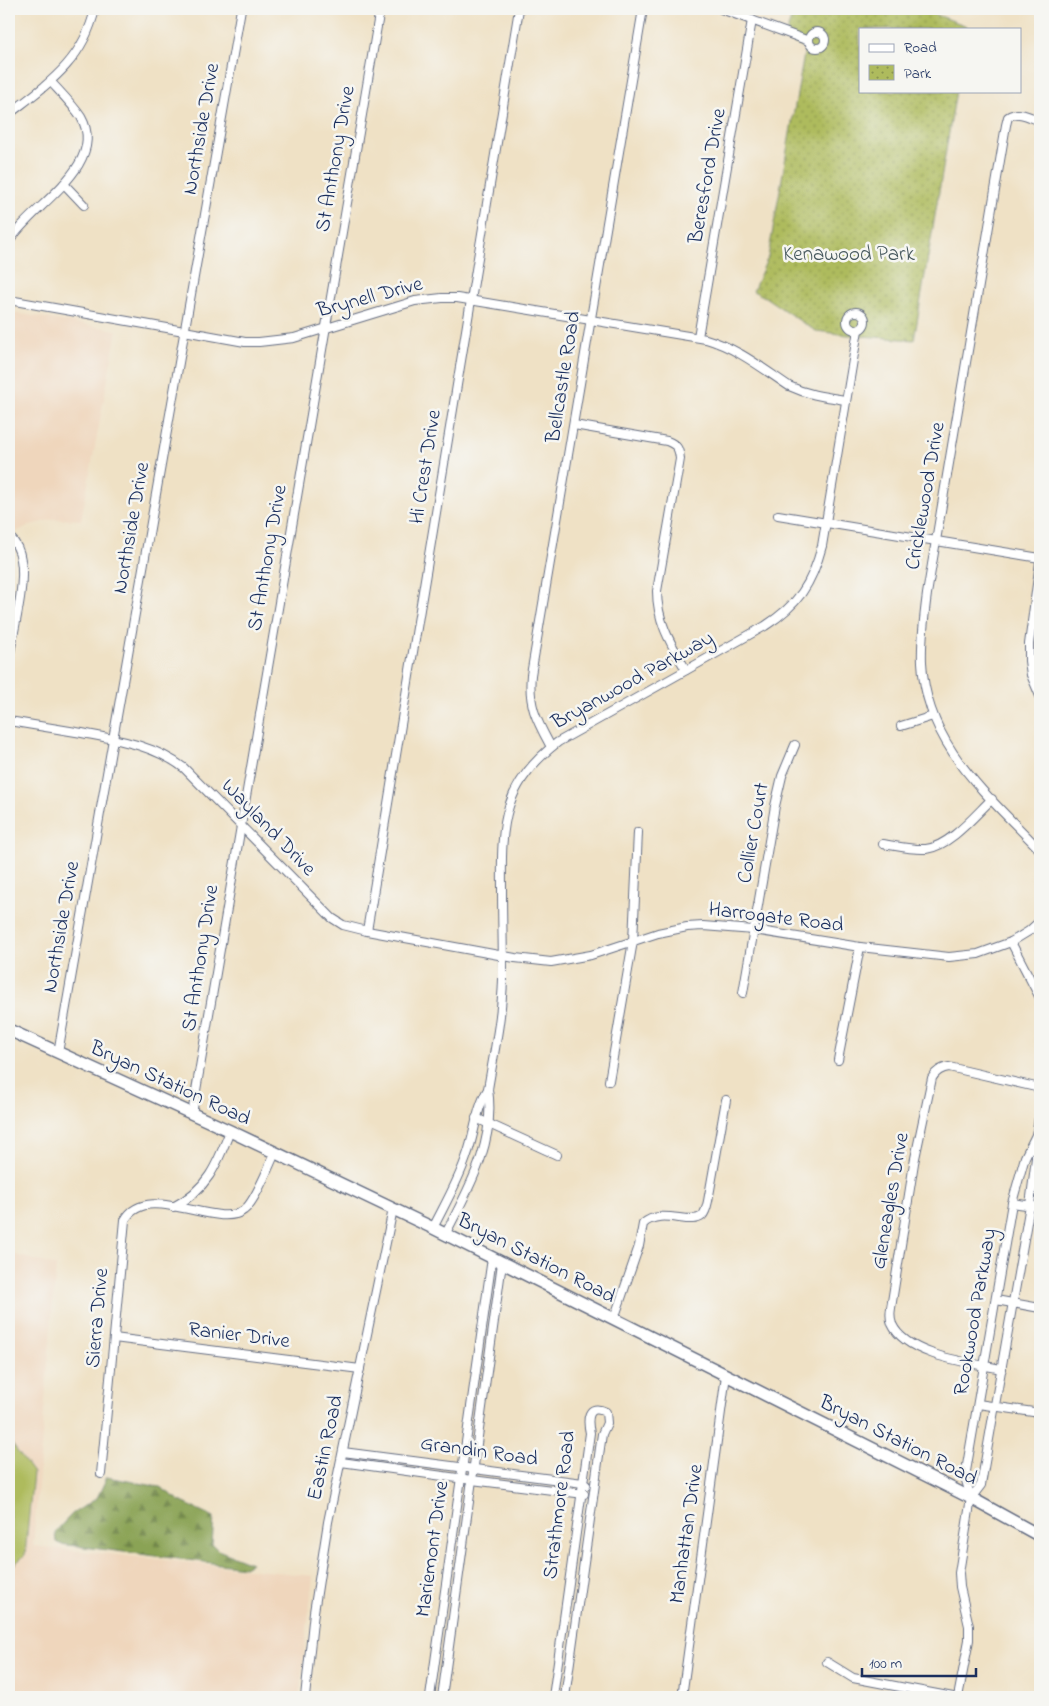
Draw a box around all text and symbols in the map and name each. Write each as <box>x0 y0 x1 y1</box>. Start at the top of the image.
legend <box>859 28 1022 92</box>
text: Road <box>904 37 937 59</box>
street label: Northside Drive <box>176 60 228 197</box>
text: Park <box>904 63 932 85</box>
street label: St Anthony Drive <box>308 83 366 235</box>
street label: Beresford Drive <box>681 105 735 247</box>
park label: Kenawood Park <box>783 240 916 270</box>
street label: Brynell Drive <box>313 269 427 329</box>
street label: Bellcastle Road <box>539 309 589 446</box>
street label: Hi Crest Drive <box>402 407 450 526</box>
street label: Cricklewood Drive <box>898 419 954 572</box>
street label: Northside Drive <box>106 459 158 596</box>
street label: St Anthony Drive <box>240 482 298 634</box>
street label: Bryanwood Parkway <box>546 624 720 740</box>
street label: Wayland Drive <box>212 772 323 885</box>
street label: Collier Court <box>730 780 778 886</box>
street label: Northside Drive <box>36 858 88 995</box>
street label: St Anthony Drive <box>175 882 229 1034</box>
street label: Harrogate Road <box>707 895 845 943</box>
street label: Bryan Station Road <box>83 1033 255 1136</box>
street label: Gleneagles Drive <box>864 1130 920 1272</box>
street label: Bryan Station Road <box>450 1206 621 1314</box>
street label: Rookwood Parkway <box>947 1226 1007 1398</box>
street label: Sierra Drive <box>79 1266 117 1369</box>
street label: Ranier Drive <box>186 1315 292 1357</box>
street label: Bryan Station Road <box>812 1388 983 1496</box>
street label: Eastin Road <box>300 1392 352 1503</box>
street label: Grandin Road <box>418 1429 540 1475</box>
street label: Strathmore Road <box>536 1429 584 1581</box>
street label: Manhattan Drive <box>662 1462 712 1606</box>
street label: Mariemont Drive <box>409 1478 458 1619</box>
scale bar <box>862 1646 975 1678</box>
text: 100 m <box>869 1653 902 1675</box>

